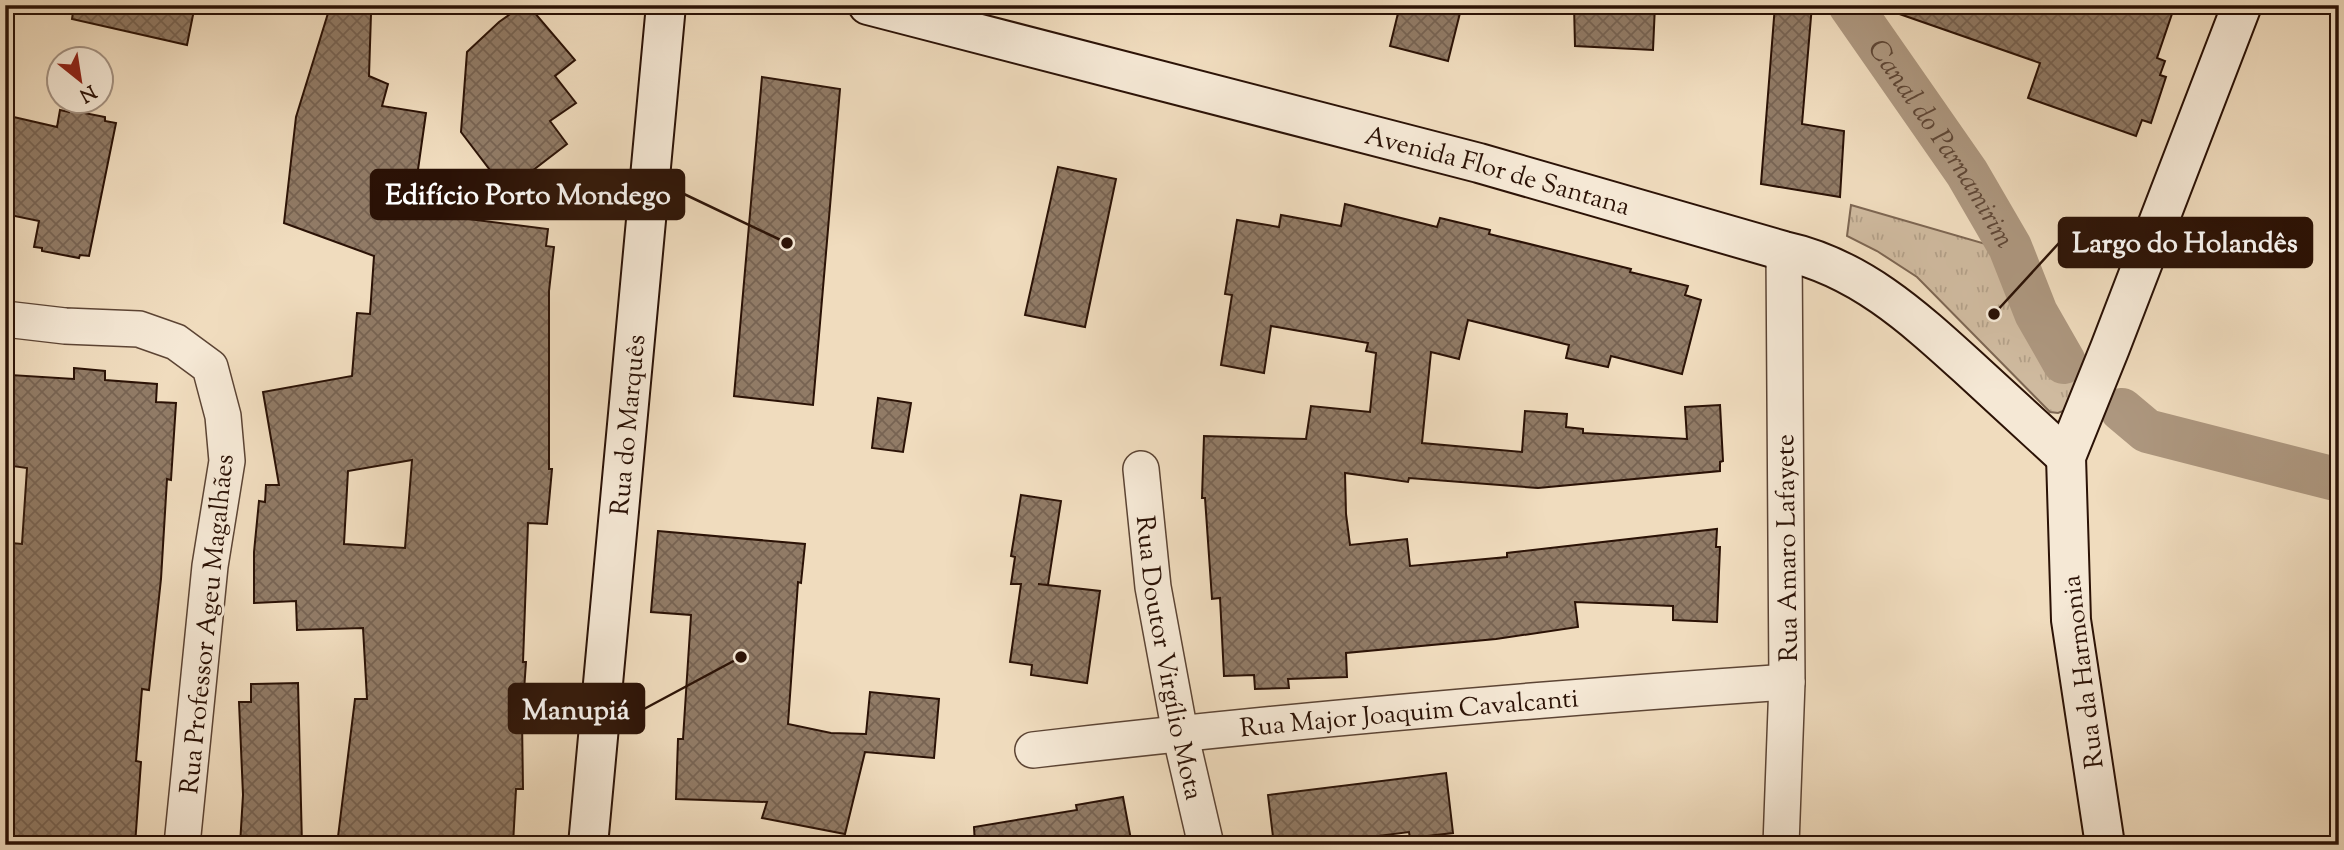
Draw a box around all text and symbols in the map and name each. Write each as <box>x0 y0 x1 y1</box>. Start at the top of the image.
water label: Canal do Parnamirim <box>1857 32 2023 256</box>
north arrow <box>46 46 116 116</box>
text: N <box>74 77 101 108</box>
street label: Avenida Flor de Santana <box>1361 118 1634 227</box>
callout: Edifício Porto Mondego <box>371 170 684 219</box>
text: Edifício Porto Mondego <box>385 177 671 217</box>
callout: Largo do Holandês <box>2059 218 2312 267</box>
text: Largo do Holandês <box>2072 225 2298 265</box>
street label: Rua do Marquês <box>603 333 656 517</box>
street label: Rua Amaro Lafayete <box>1768 434 1809 662</box>
street label: Rua Professor Ageu Magalhães <box>172 452 245 796</box>
street label: Rua Doutor Virgílio Mota <box>1125 514 1211 804</box>
street label: Rua da Harmonia <box>2054 573 2115 771</box>
street label: Rua Major Joaquim Cavalcanti <box>1238 681 1580 749</box>
callout: Manupiá <box>509 684 644 733</box>
text: Manupiá <box>522 692 630 732</box>

